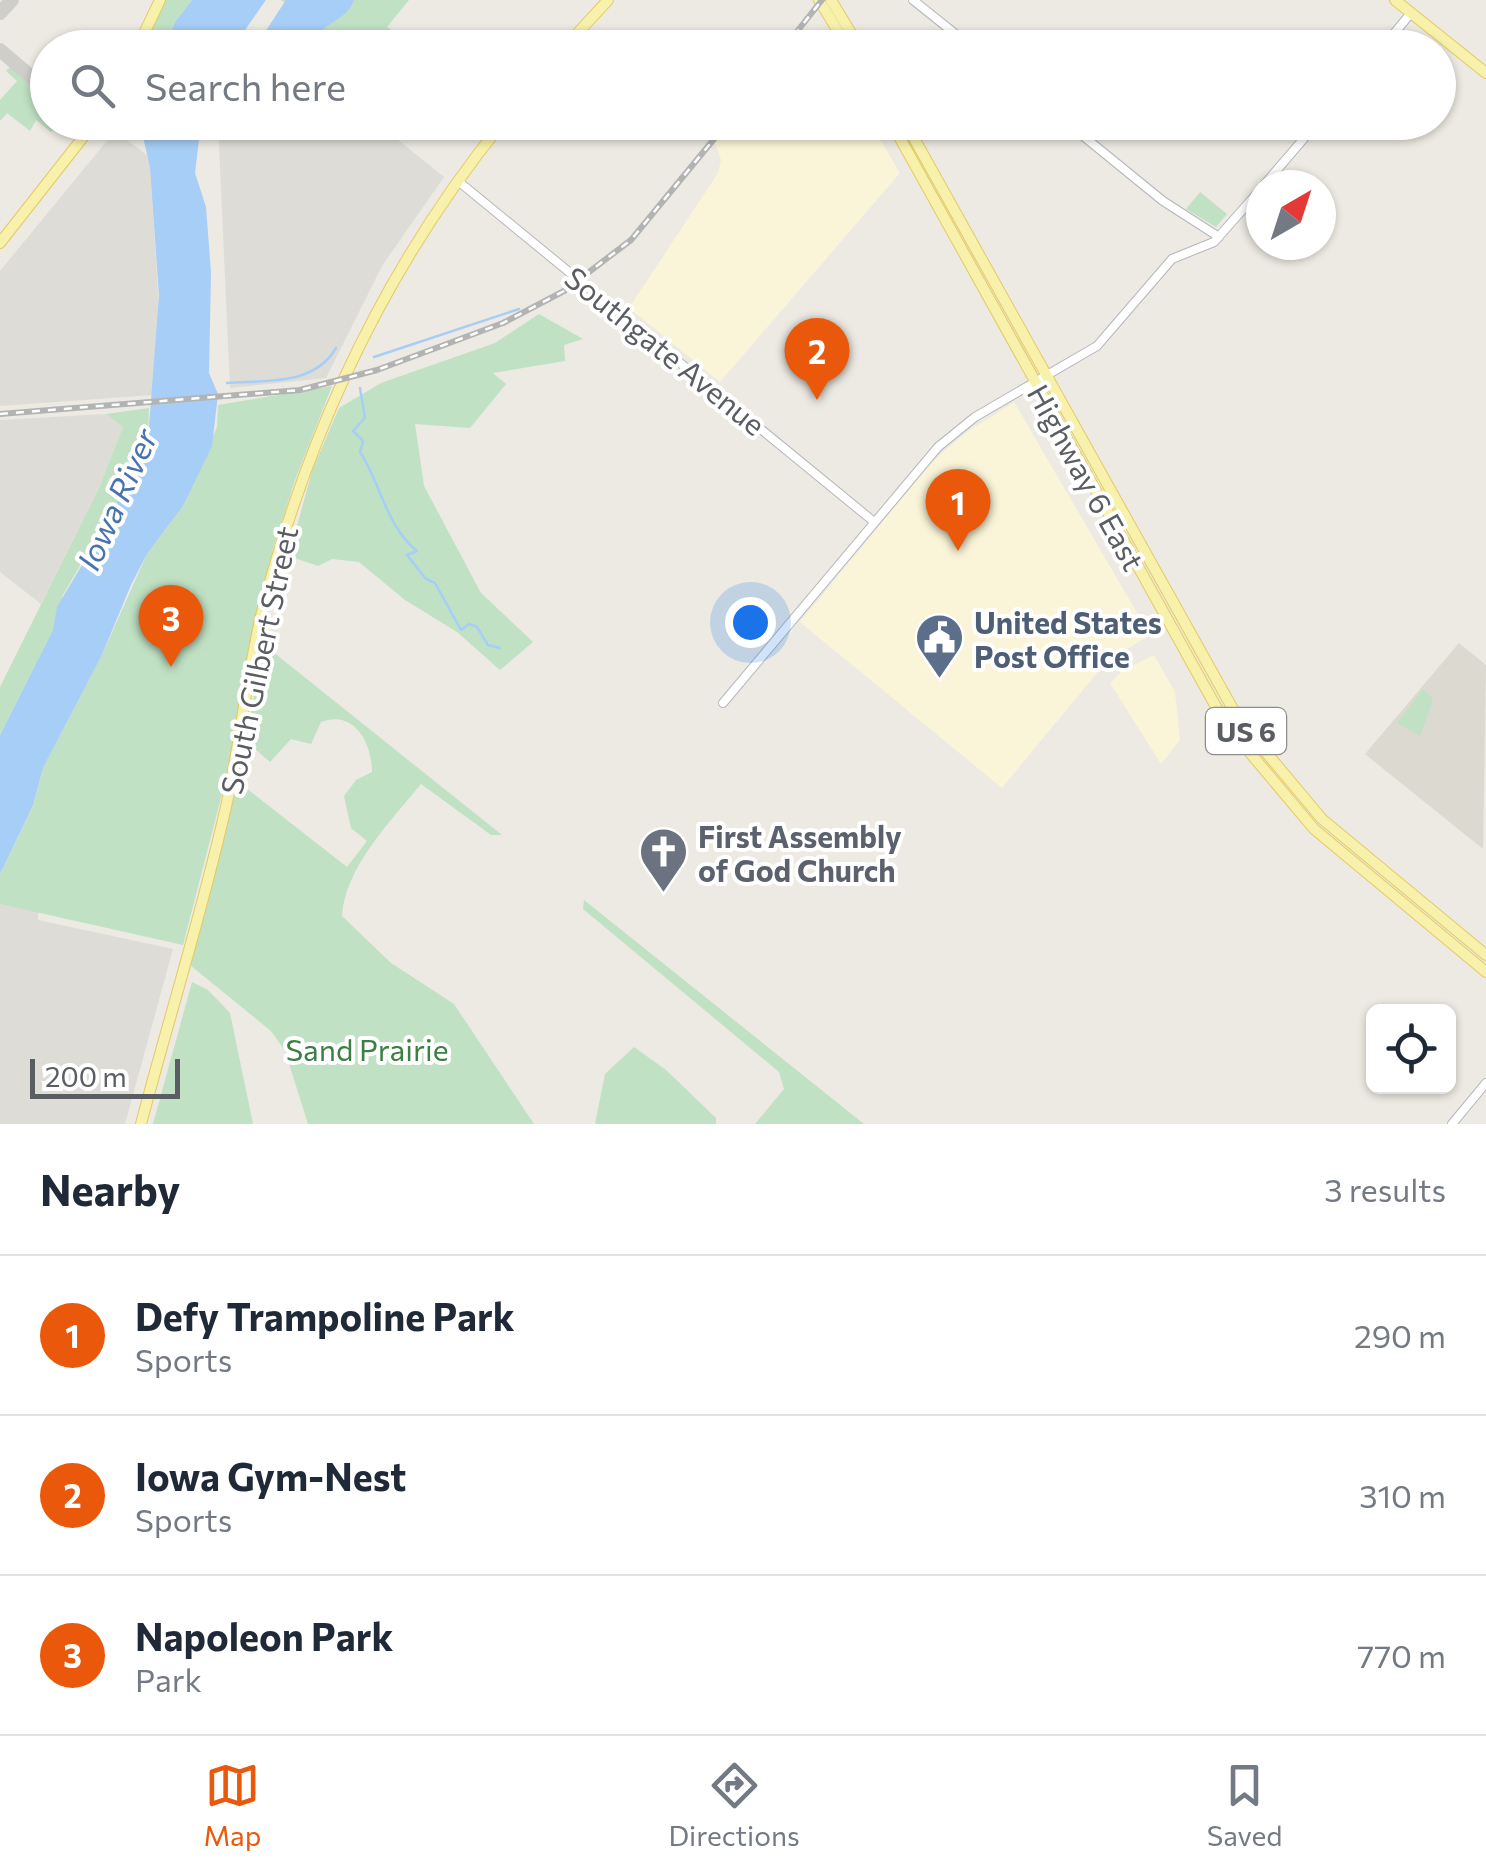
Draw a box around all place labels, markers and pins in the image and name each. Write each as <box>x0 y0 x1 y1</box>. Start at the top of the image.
pin: 2 <box>784 318 850 400</box>
pin: 1 <box>926 468 990 551</box>
pin: 3 <box>138 584 204 667</box>
place label: United States Post Office <box>974 603 1162 674</box>
public building icon: United States Post Office <box>913 612 965 680</box>
place label: First Assembly of God Church <box>698 817 902 888</box>
church icon: First Assembly of God Church <box>637 826 689 894</box>

